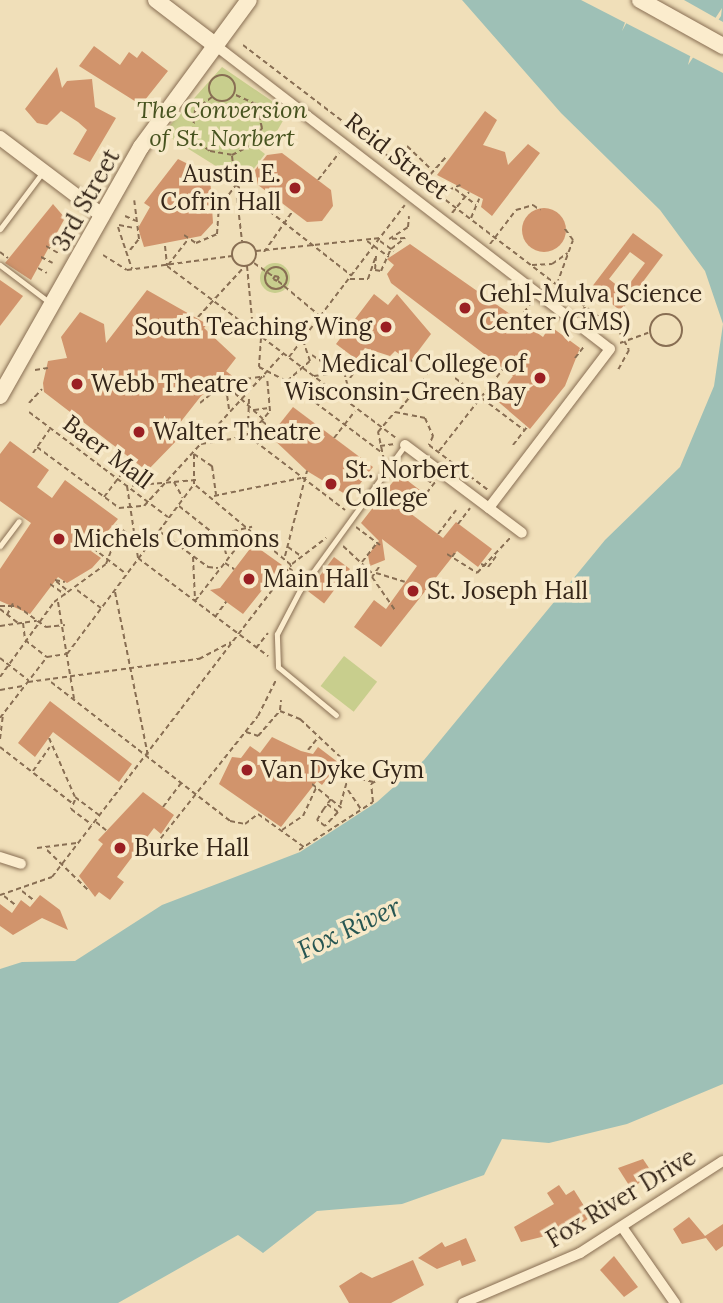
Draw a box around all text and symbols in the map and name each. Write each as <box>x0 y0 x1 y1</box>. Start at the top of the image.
park label: The Conversion of St. Norbert <box>137 96 307 152</box>
street label: Reid Street <box>340 107 454 205</box>
street label: 3rd Street <box>46 144 126 256</box>
place label: Austin E. Cofrin Hall <box>160 160 281 216</box>
marker: Austin E. Cofrin Hall <box>287 180 303 196</box>
place label: Gehl-Mulva Science Center (GMS) <box>479 280 702 336</box>
marker: Gehl-Mulva Science Center (GMS) <box>457 300 473 316</box>
place label: South Teaching Wing <box>134 313 372 341</box>
marker: South Teaching Wing <box>378 319 394 335</box>
place label: Medical College of Wisconsin-Green Bay <box>284 350 526 406</box>
place label: Webb Theatre <box>91 370 249 398</box>
marker: Medical College of Wisconsin-Green Bay <box>532 370 548 386</box>
marker: Webb Theatre <box>69 376 85 392</box>
street label: Baer Mall <box>58 409 158 495</box>
place label: Walter Theatre <box>153 418 321 446</box>
marker: Walter Theatre <box>131 424 147 440</box>
place label: St. Norbert College <box>345 456 469 512</box>
marker: St. Norbert College <box>323 476 339 492</box>
place label: Michels Commons <box>73 525 279 553</box>
marker: Michels Commons <box>51 531 67 547</box>
place label: Main Hall <box>263 565 369 593</box>
marker: Main Hall <box>241 571 257 587</box>
place label: St. Joseph Hall <box>427 577 588 605</box>
marker: St. Joseph Hall <box>405 583 421 599</box>
place label: Van Dyke Gym <box>261 756 424 784</box>
marker: Van Dyke Gym <box>239 762 255 778</box>
place label: Burke Hall <box>134 834 249 862</box>
marker: Burke Hall <box>112 840 128 856</box>
water label: Fox River <box>293 891 405 965</box>
street label: Fox River Drive <box>541 1142 701 1254</box>

